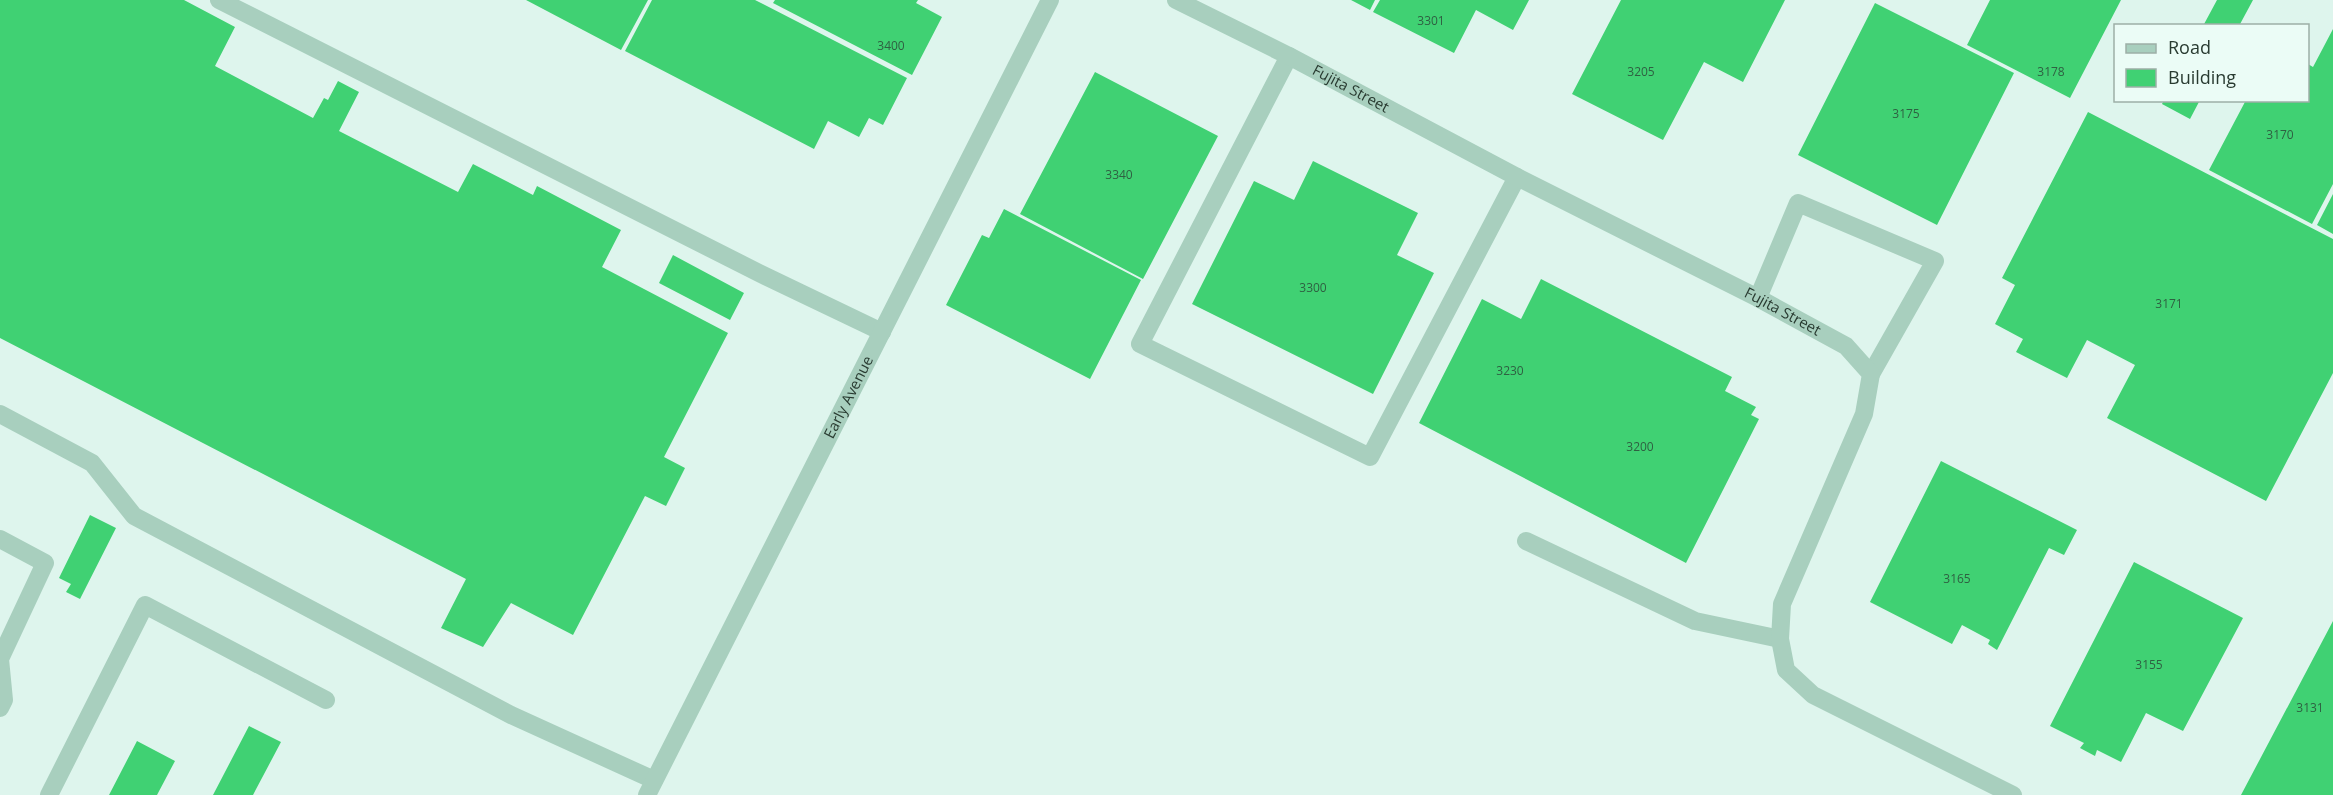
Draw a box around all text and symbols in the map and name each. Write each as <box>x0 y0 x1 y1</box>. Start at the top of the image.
house number: 3301 <box>1417 12 1445 29</box>
legend <box>2114 24 2309 102</box>
text: Road <box>2168 35 2211 59</box>
house number: 3400 <box>877 37 905 54</box>
street label: Fujita Street <box>1309 59 1393 116</box>
house number: 3205 <box>1627 63 1655 80</box>
house number: 3178 <box>2037 63 2065 80</box>
text: Building <box>2168 65 2236 89</box>
house number: 3175 <box>1892 105 1920 122</box>
house number: 3170 <box>2266 126 2294 143</box>
house number: 3340 <box>1105 166 1133 183</box>
house number: 3300 <box>1299 279 1327 296</box>
street label: Fujita Street <box>1741 282 1825 339</box>
house number: 3171 <box>2155 295 2183 312</box>
street label: Early Avenue <box>818 352 877 442</box>
house number: 3230 <box>1496 362 1524 379</box>
house number: 3200 <box>1626 438 1654 455</box>
house number: 3165 <box>1943 570 1971 587</box>
house number: 3155 <box>2135 656 2163 673</box>
house number: 3131 <box>2296 699 2324 716</box>

